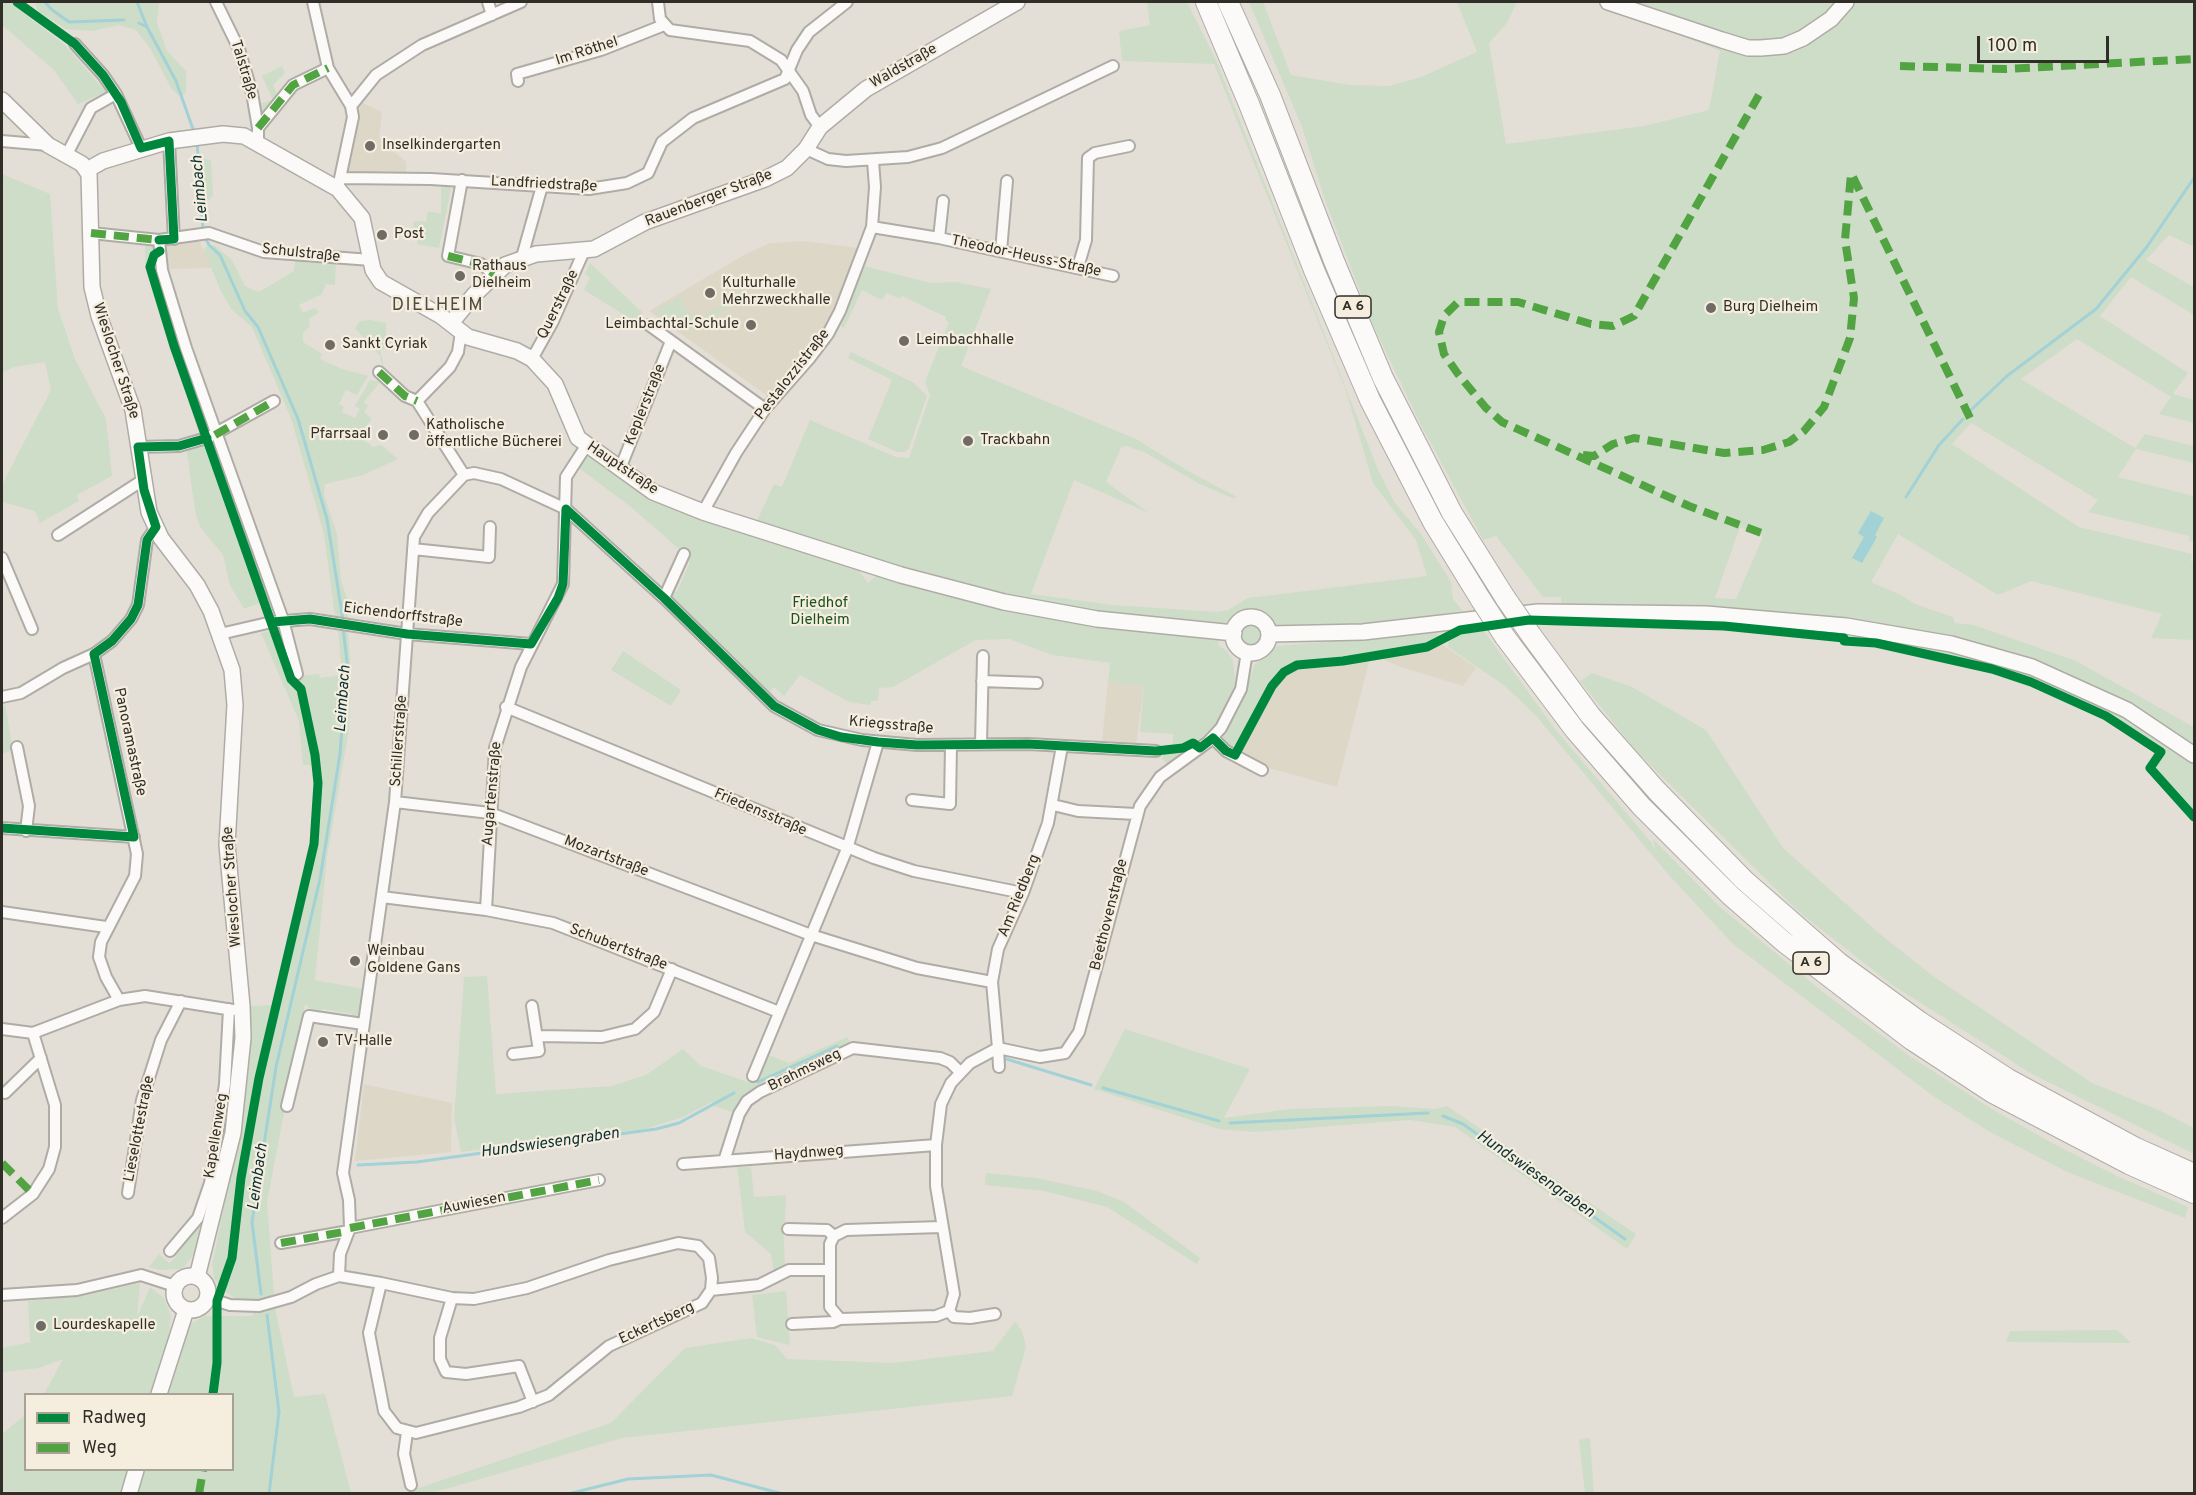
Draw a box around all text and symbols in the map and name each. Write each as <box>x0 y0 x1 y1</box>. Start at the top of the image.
scale bar <box>1980 24 2112 62</box>
street label: Im Röthel <box>553 33 621 71</box>
text: 100 m <box>1988 35 2037 58</box>
street label: Talstraße <box>225 38 261 102</box>
street label: Waldstraße <box>867 41 941 93</box>
place label: Inselkindergarten <box>382 137 501 155</box>
marker: Inselkindergarten <box>363 139 377 153</box>
water label: Leimbach <box>189 155 213 223</box>
street label: Rauenberger Straße <box>643 166 775 232</box>
street label: Landfriedstraße <box>490 173 598 197</box>
place label: Post <box>394 226 424 244</box>
marker: Post <box>375 228 389 242</box>
street label: Theodor-Heuss-Straße <box>949 232 1103 282</box>
street label: Schulstraße <box>261 241 341 267</box>
place label: Rathaus Dielheim <box>472 258 531 293</box>
street label: Querstraße <box>534 267 584 343</box>
marker: Rathaus Dielheim <box>453 269 467 283</box>
place label: Kulturhalle Mehrzweckhalle <box>722 275 831 310</box>
marker: Kulturhalle Mehrzweckhalle <box>703 286 717 300</box>
district label: DIELHEIM <box>392 295 484 317</box>
road number: A 6 <box>1335 296 1371 318</box>
place label: Burg Dielheim <box>1723 299 1818 317</box>
street label: Wieslocher Straße <box>88 301 142 421</box>
marker: Burg Dielheim <box>1704 301 1718 315</box>
place label: Leimbachtal-Schule <box>605 316 739 334</box>
marker: Leimbachtal-Schule <box>744 318 758 332</box>
street label: Pestalozzistraße <box>752 326 834 424</box>
place label: Leimbachhalle <box>916 332 1014 350</box>
marker: Leimbachhalle <box>897 334 911 348</box>
place label: Sankt Cyriak <box>342 336 428 354</box>
marker: Sankt Cyriak <box>323 338 337 352</box>
street label: Keplerstraße <box>622 362 670 448</box>
place label: Katholische öffentliche Bücherei <box>426 417 562 452</box>
place label: Pfarrsaal <box>310 426 371 444</box>
marker: Pfarrsaal <box>376 428 390 442</box>
marker: Katholische öffentliche Bücherei <box>407 428 421 442</box>
place label: Trackbahn <box>980 432 1050 450</box>
marker: Trackbahn <box>961 434 975 448</box>
street label: Hauptstraße <box>583 439 661 499</box>
park label: Friedhof Dielheim <box>790 595 850 630</box>
street label: Eichendorffstraße <box>342 600 464 632</box>
water label: Leimbach <box>332 665 356 733</box>
street label: Panoramastraße <box>109 686 149 798</box>
street label: Schillerstraße <box>388 695 412 787</box>
street label: Kriegsstraße <box>848 713 934 739</box>
street label: Augartenstraße <box>479 741 507 847</box>
street label: Friedensstraße <box>711 785 809 841</box>
street label: Wieslocher Straße <box>220 826 246 948</box>
street label: Mozartstraße <box>561 833 651 881</box>
street label: Am Riedberg <box>995 852 1045 940</box>
street label: Beethovenstraße <box>1087 857 1133 973</box>
street label: Schubertstraße <box>567 921 669 975</box>
place label: Weinbau Goldene Gans <box>367 943 460 978</box>
road number: A 6 <box>1793 952 1829 974</box>
marker: Weinbau Goldene Gans <box>348 954 362 968</box>
place label: TV-Halle <box>335 1033 392 1051</box>
marker: TV-Halle <box>316 1035 330 1049</box>
street label: Brahmsweg <box>766 1046 844 1096</box>
street label: Lieselottestraße <box>121 1074 159 1184</box>
street label: Kapellenweg <box>201 1092 233 1180</box>
water label: Hundswiesengraben <box>479 1125 621 1163</box>
water label: Hundswiesengraben <box>1472 1127 1598 1223</box>
water label: Leimbach <box>245 1142 273 1212</box>
street label: Haydnweg <box>774 1143 844 1165</box>
street label: Auwiesen <box>441 1189 507 1219</box>
street label: Eckertsberg <box>616 1299 698 1349</box>
place label: Lourdeskapelle <box>53 1317 156 1335</box>
marker: Lourdeskapelle <box>34 1319 48 1333</box>
legend <box>24 1393 234 1471</box>
text: Radweg <box>82 1407 146 1430</box>
text: Weg <box>82 1437 117 1460</box>

